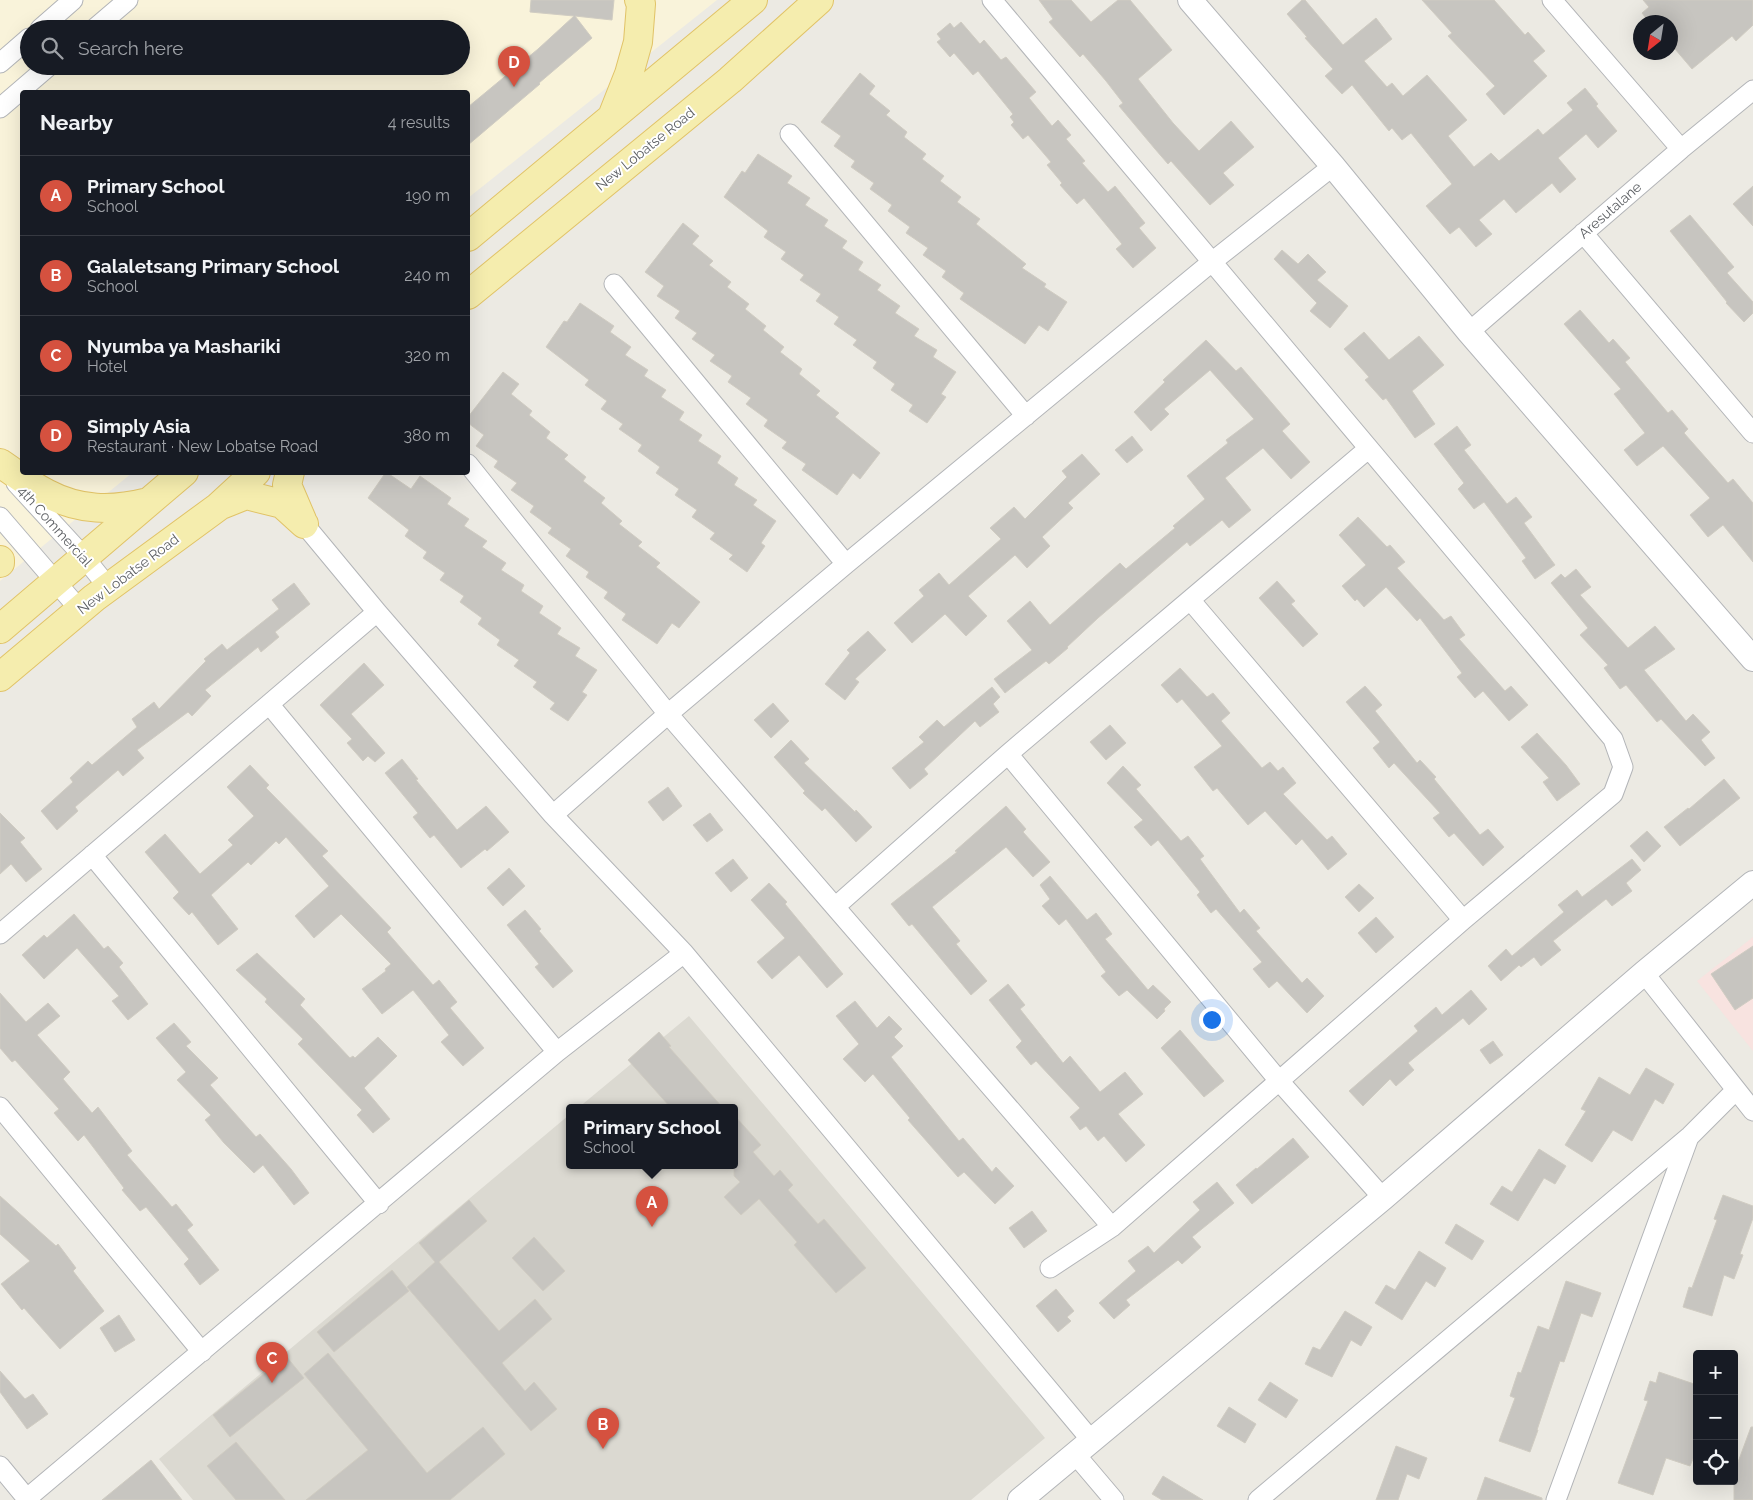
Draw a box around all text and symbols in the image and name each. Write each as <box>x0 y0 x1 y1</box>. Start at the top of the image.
north arrow <box>1633 15 1678 60</box>
search box <box>20 20 470 75</box>
icon: search <box>38 34 66 62</box>
text: Search here <box>78 37 184 59</box>
pin: D <box>498 46 530 87</box>
street label: New Lobatse Road <box>592 104 698 194</box>
text: Nearby <box>40 110 113 135</box>
text: 4 results <box>388 113 450 132</box>
text: Primary School <box>87 175 224 197</box>
street label: Aresutalane <box>1575 179 1645 241</box>
text: A <box>51 186 61 205</box>
text: 190 m <box>405 186 450 205</box>
text: School <box>87 197 138 216</box>
text: Galaletsang Primary School <box>87 255 339 277</box>
text: B <box>51 266 61 285</box>
text: 240 m <box>404 266 450 285</box>
text: School <box>87 277 138 296</box>
text: Nyumba ya Mashariki <box>87 335 281 357</box>
text: C <box>51 346 61 365</box>
text: 320 m <box>405 346 450 365</box>
text: Hotel <box>87 357 127 376</box>
text: Simply Asia <box>87 415 190 437</box>
text: D <box>50 426 62 445</box>
text: 380 m <box>403 426 450 445</box>
text: Restaurant · New Lobatse Road <box>87 437 318 456</box>
street label: 4th Commercial <box>15 482 95 570</box>
street label: New Lobatse Road <box>74 531 182 617</box>
your location <box>1199 1007 1225 1033</box>
popup <box>566 1104 738 1169</box>
text: Primary School <box>583 1116 721 1138</box>
text: School <box>583 1138 635 1157</box>
pin: A <box>636 1186 668 1227</box>
pin: C <box>256 1342 288 1383</box>
map controls <box>1693 1350 1738 1485</box>
button: + <box>1693 1350 1738 1395</box>
button: − <box>1693 1395 1738 1440</box>
pin: B <box>587 1408 619 1449</box>
button: locate <box>1693 1440 1738 1485</box>

